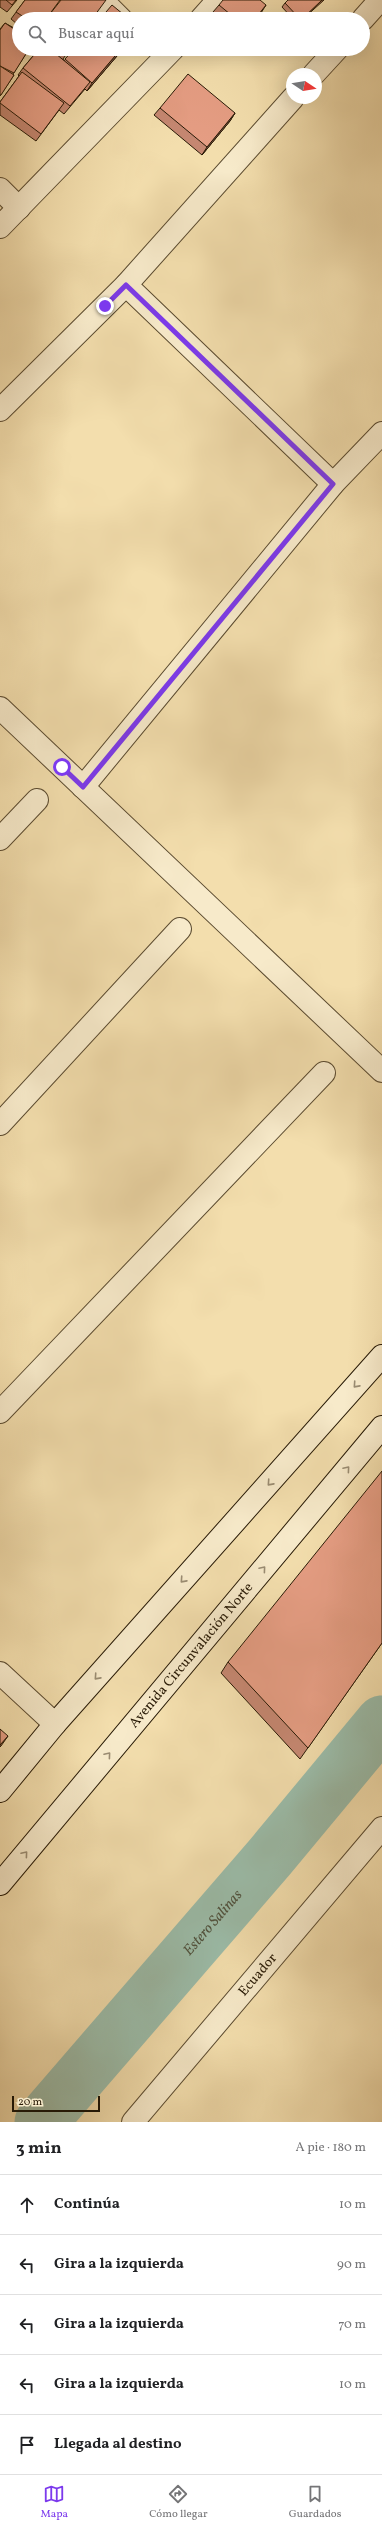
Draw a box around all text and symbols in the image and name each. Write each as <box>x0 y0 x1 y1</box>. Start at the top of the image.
search box <box>12 12 370 56</box>
icon: search <box>26 23 48 45</box>
text: Buscar aquí <box>58 24 134 45</box>
north arrow <box>286 68 322 104</box>
route end <box>96 297 114 315</box>
route start <box>53 758 71 776</box>
one-way arrow <box>354 1381 361 1388</box>
one-way arrow <box>342 1466 349 1474</box>
one-way arrow <box>267 1478 274 1485</box>
one-way arrow <box>259 1566 266 1573</box>
one-way arrow <box>181 1575 188 1583</box>
street label: Avenida Circunvalación Norte <box>125 1578 258 1732</box>
one-way arrow <box>94 1672 102 1680</box>
one-way arrow <box>104 1752 111 1759</box>
one-way arrow <box>20 1852 27 1859</box>
water label: Estero Salinas <box>178 1885 248 1961</box>
street label: Ecuador <box>234 1949 281 2000</box>
scale bar <box>12 2094 100 2113</box>
text: 20 m <box>18 2095 42 2110</box>
text: 3 min <box>16 2137 62 2160</box>
text: A pie · 180 m <box>295 2139 366 2157</box>
icon: ahead <box>16 2194 38 2216</box>
text: Continúa <box>54 2194 120 2215</box>
text: 10 m <box>339 2196 366 2214</box>
icon: left <box>16 2254 38 2276</box>
text: Gira a la izquierda <box>54 2254 184 2275</box>
text: 90 m <box>337 2256 366 2274</box>
icon: left <box>16 2314 38 2336</box>
text: Gira a la izquierda <box>54 2314 184 2335</box>
text: 70 m <box>338 2316 366 2334</box>
icon: left <box>16 2374 38 2396</box>
text: Gira a la izquierda <box>54 2374 184 2395</box>
text: 10 m <box>339 2376 366 2394</box>
icon: arrive <box>16 2434 38 2456</box>
text: Llegada al destino <box>54 2434 182 2455</box>
tab: Mapa <box>41 2483 68 2522</box>
tab: Cómo llegar <box>149 2483 208 2522</box>
tab: Guardados <box>289 2483 341 2522</box>

